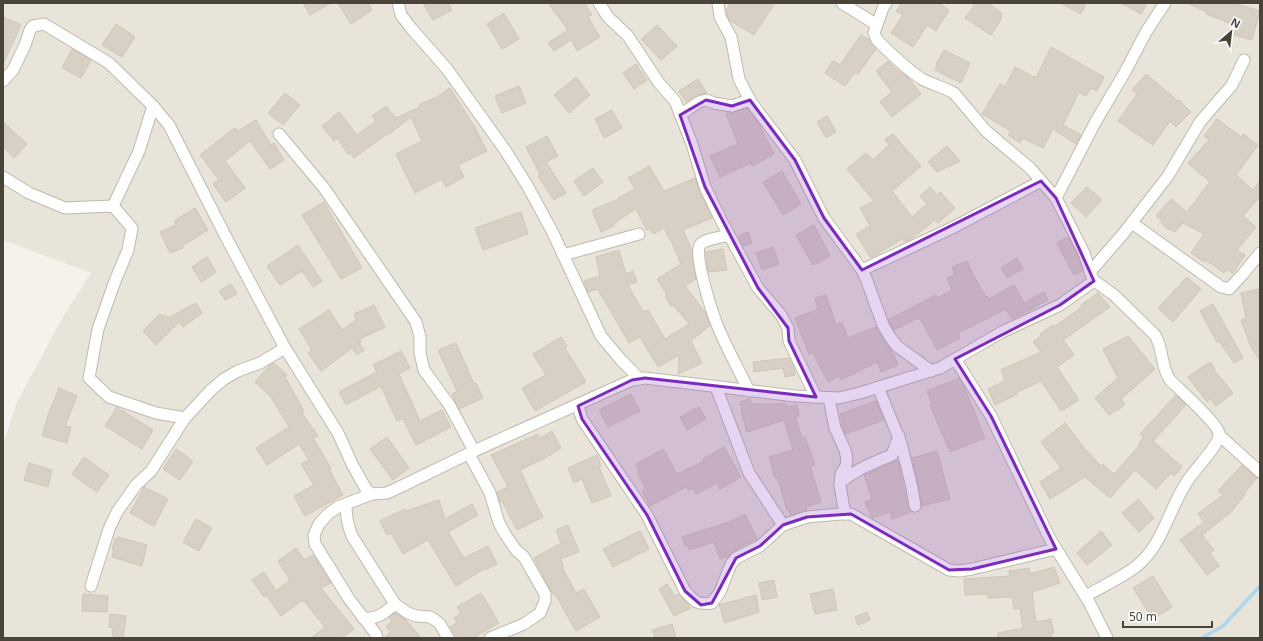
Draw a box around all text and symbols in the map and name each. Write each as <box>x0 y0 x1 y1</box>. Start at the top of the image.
north arrow <box>1211 12 1251 52</box>
text: N <box>1228 14 1243 31</box>
scale bar <box>1123 603 1212 629</box>
text: 50 m <box>1129 608 1157 625</box>

